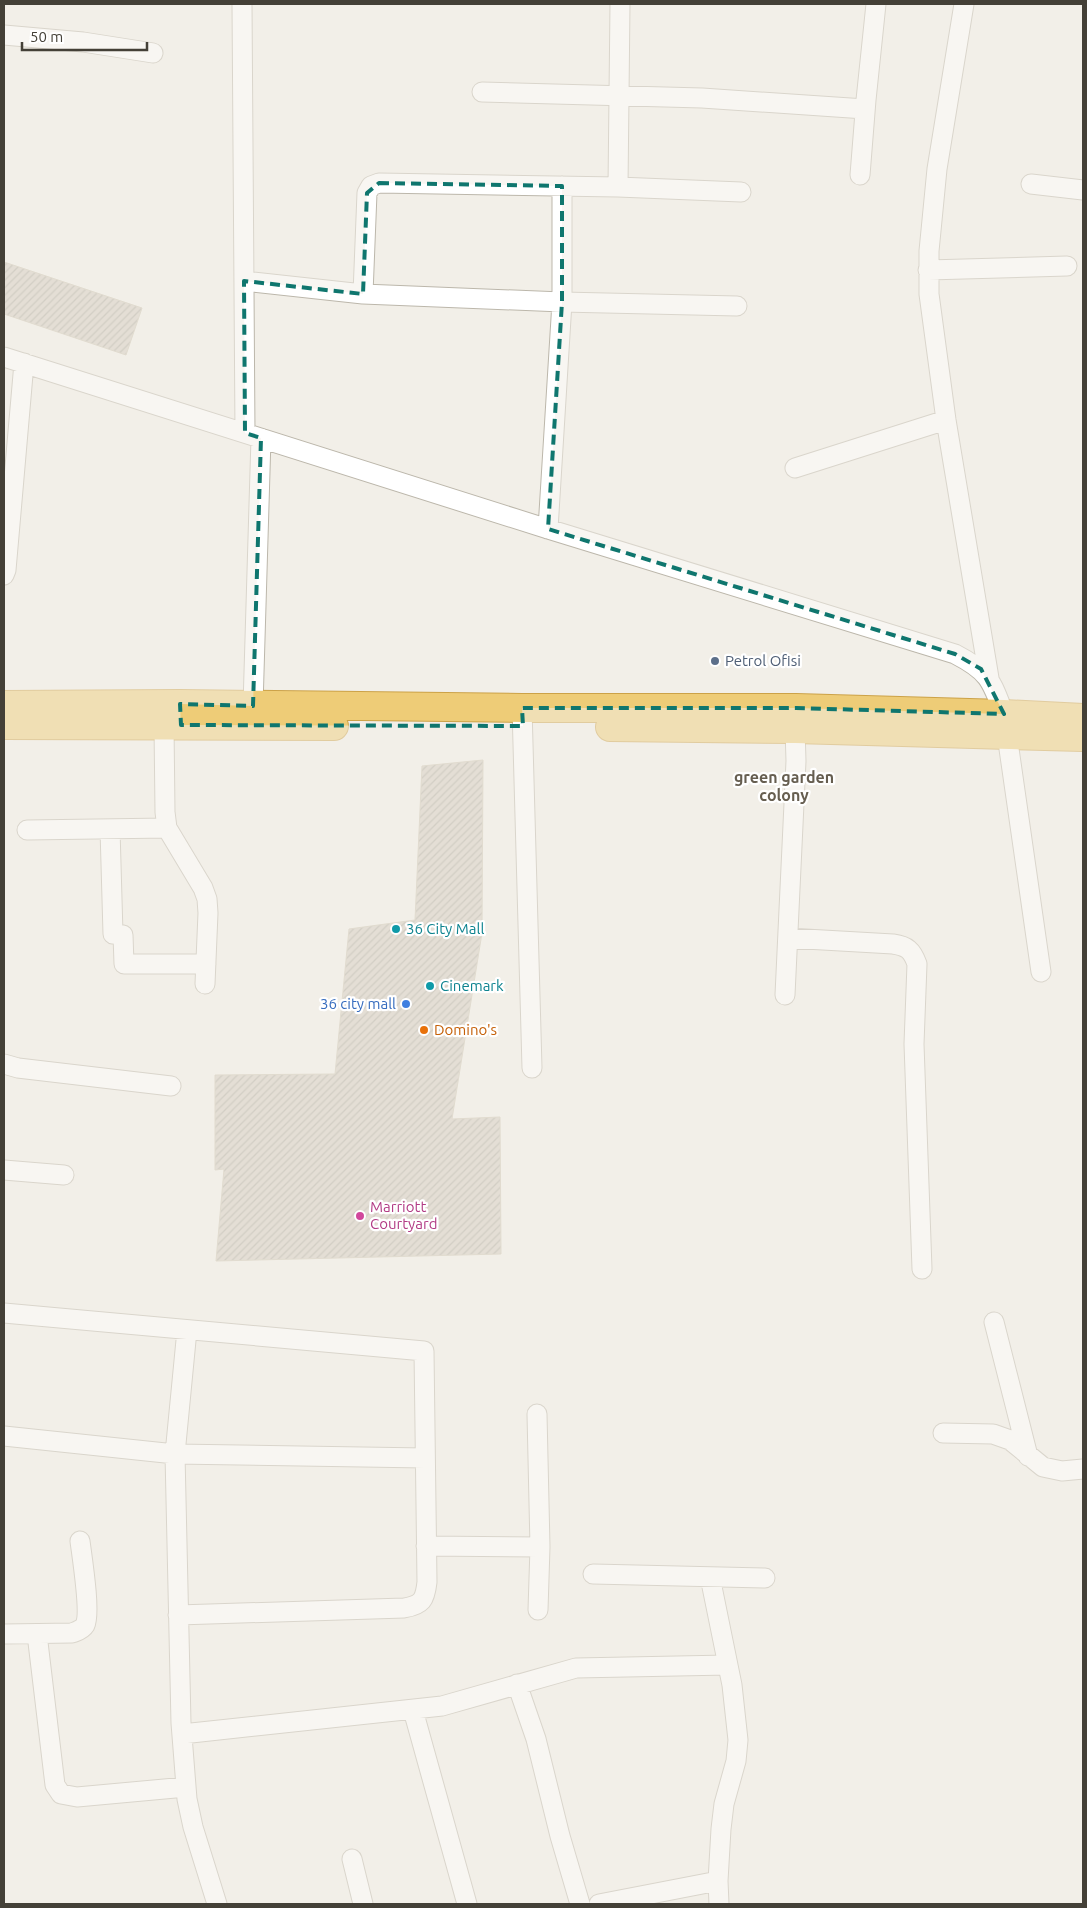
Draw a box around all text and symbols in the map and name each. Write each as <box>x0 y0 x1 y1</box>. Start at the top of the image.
scale bar <box>22 20 148 52</box>
text: 50 m <box>30 28 63 45</box>
place label: Petrol Ofisi <box>725 652 801 669</box>
marker: Petrol Ofisi <box>709 655 721 667</box>
district label: green garden colony <box>734 768 834 804</box>
place label: 36 City Mall <box>406 920 484 937</box>
marker: 36 City Mall <box>390 923 402 935</box>
place label: Cinemark <box>440 977 504 994</box>
marker: Cinemark <box>424 980 436 992</box>
place label: 36 city mall <box>320 995 396 1012</box>
marker: 36 city mall <box>400 998 412 1010</box>
place label: Domino's <box>434 1021 497 1038</box>
marker: Domino's <box>418 1024 430 1036</box>
place label: Marriott Courtyard <box>370 1198 438 1232</box>
marker: Marriott Courtyard <box>354 1210 366 1222</box>

